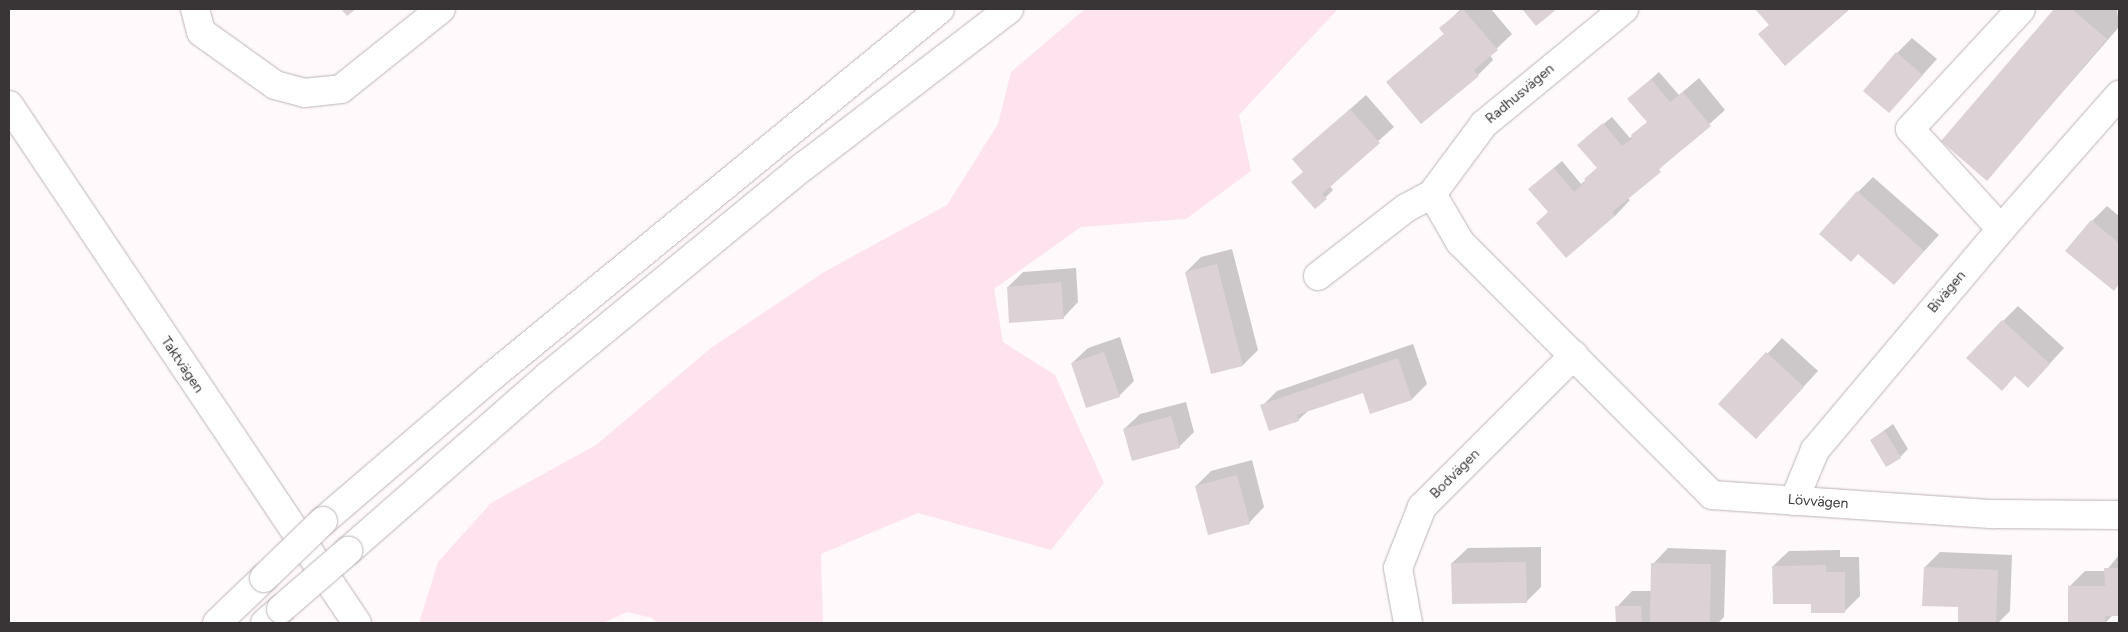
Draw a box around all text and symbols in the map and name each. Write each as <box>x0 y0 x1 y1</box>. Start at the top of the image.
street label: Radhusvägen <box>1482 60 1558 128</box>
street label: Bivägen <box>1925 267 1969 317</box>
street label: Taktvägen <box>157 334 207 396</box>
street label: Bodvägen <box>1427 446 1483 502</box>
street label: Lövvägen <box>1787 492 1849 512</box>

